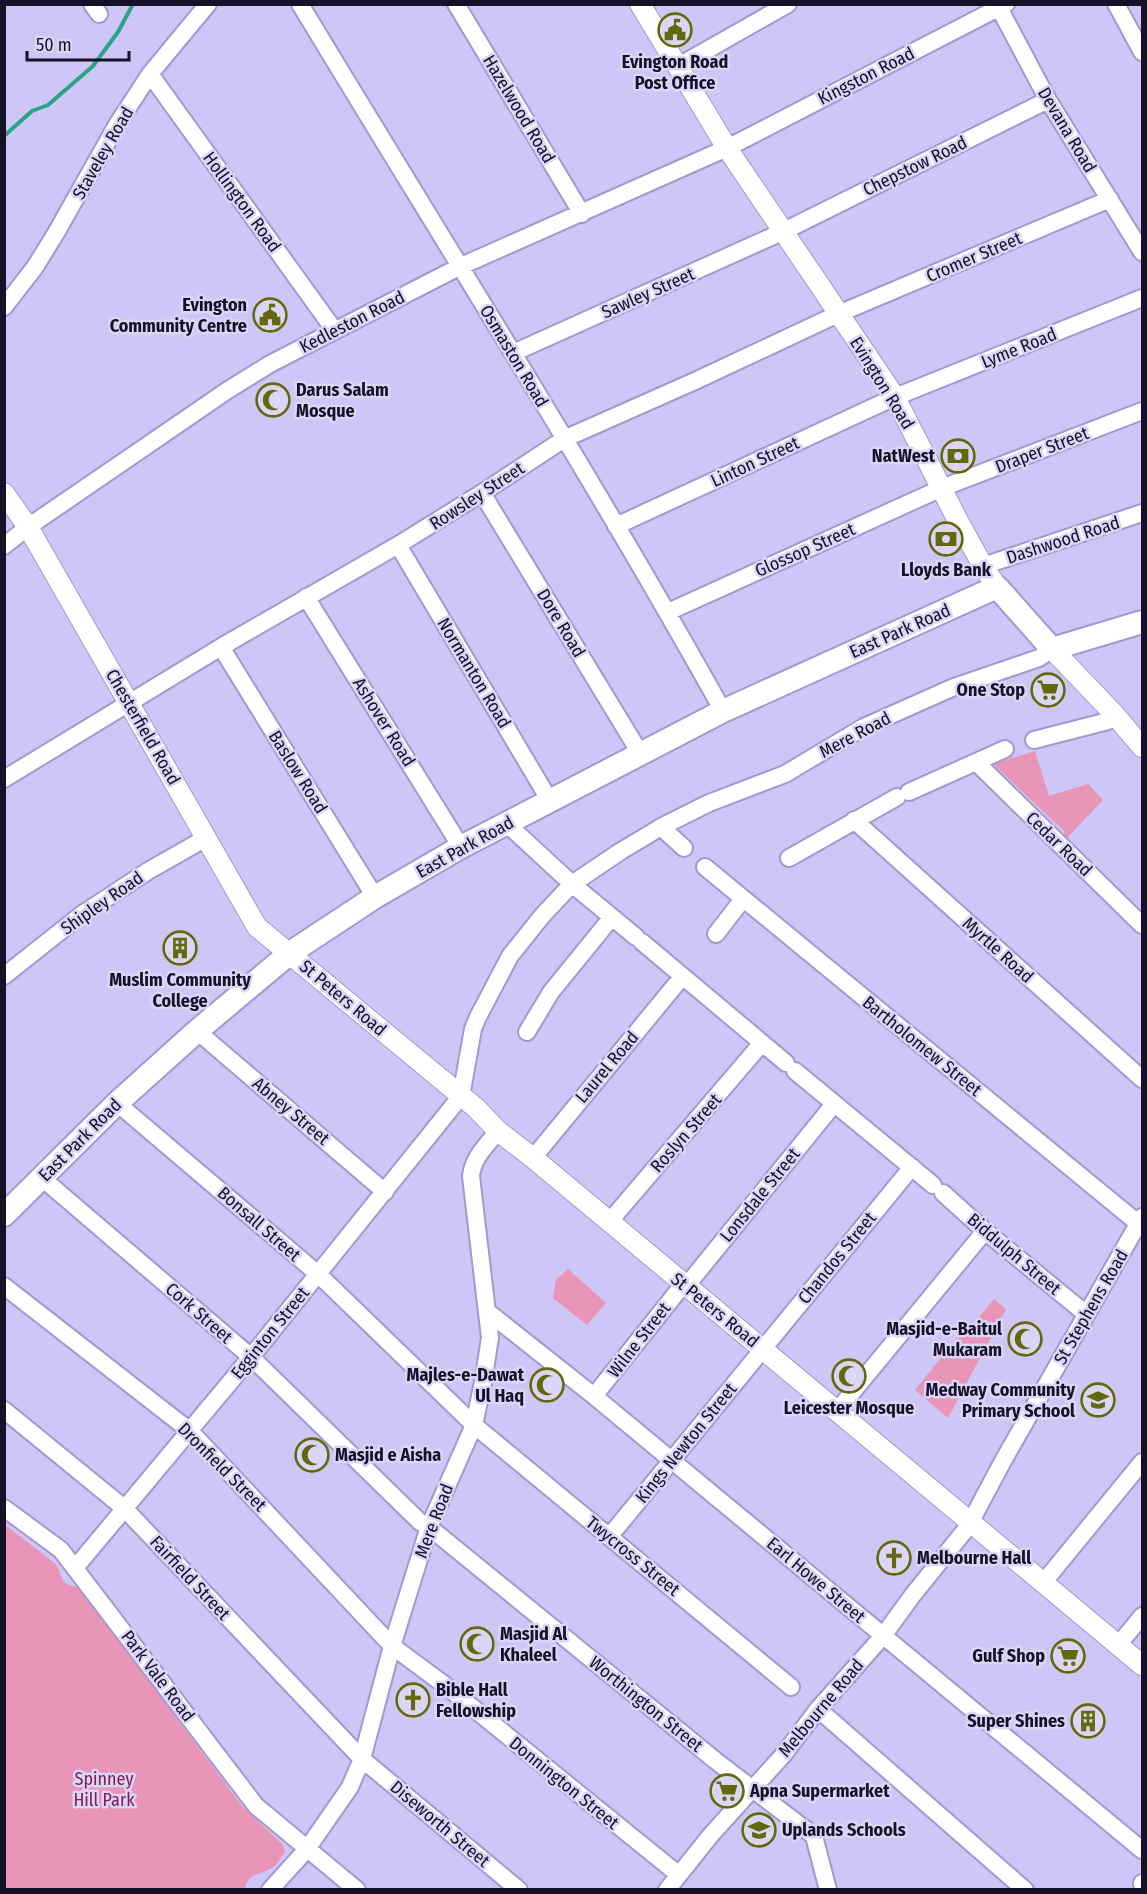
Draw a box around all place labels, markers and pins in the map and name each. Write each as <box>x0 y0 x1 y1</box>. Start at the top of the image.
public building icon: Evington Road Post Office <box>657 12 693 48</box>
place label: Evington Road Post Office <box>622 51 728 94</box>
place label: Evington Community Centre <box>110 294 247 337</box>
public building icon: Evington Community Centre <box>252 297 288 333</box>
place label: Darus Salam Mosque <box>296 379 389 422</box>
mosque icon: Darus Salam Mosque <box>255 382 291 418</box>
bank icon: NatWest <box>940 438 976 474</box>
place label: NatWest <box>872 445 936 467</box>
bank icon: Lloyds Bank <box>928 521 964 557</box>
place label: Lloyds Bank <box>901 559 992 581</box>
supermarket icon: One Stop <box>1030 672 1066 708</box>
place label: One Stop <box>957 679 1025 701</box>
building icon: Muslim Community College <box>162 930 198 966</box>
place label: Muslim Community College <box>109 969 251 1012</box>
place label: Masjid-e-Baitul Mukaram <box>886 1318 1002 1361</box>
mosque icon: Masjid-e-Baitul Mukaram <box>1007 1321 1043 1357</box>
mosque icon: Leicester Mosque <box>831 1358 867 1394</box>
place label: Majles-e-Dawat Ul Haq <box>407 1364 525 1407</box>
mosque icon: Majles-e-Dawat Ul Haq <box>529 1367 565 1403</box>
place label: Medway Community Primary School <box>926 1379 1075 1422</box>
school or university icon: Medway Community Primary School <box>1080 1382 1116 1418</box>
place label: Leicester Mosque <box>784 1397 914 1419</box>
mosque icon: Masjid e Aisha <box>294 1437 330 1473</box>
place label: Masjid e Aisha <box>335 1444 441 1466</box>
church icon: Melbourne Hall <box>876 1540 912 1576</box>
place label: Melbourne Hall <box>917 1547 1031 1569</box>
place label: Masjid Al Khaleel <box>500 1623 567 1666</box>
mosque icon: Masjid Al Khaleel <box>459 1626 495 1662</box>
supermarket icon: Gulf Shop <box>1050 1638 1086 1674</box>
place label: Gulf Shop <box>972 1645 1045 1667</box>
place label: Bible Hall Fellowship <box>436 1679 516 1722</box>
church icon: Bible Hall Fellowship <box>395 1682 431 1718</box>
building icon: Super Shines <box>1070 1703 1106 1739</box>
place label: Super Shines <box>967 1710 1065 1732</box>
supermarket icon: Apna Supermarket <box>709 1773 745 1809</box>
place label: Apna Supermarket <box>749 1780 890 1802</box>
school or university icon: Uplands Schools <box>741 1812 777 1848</box>
place label: Uplands Schools <box>782 1819 906 1841</box>

